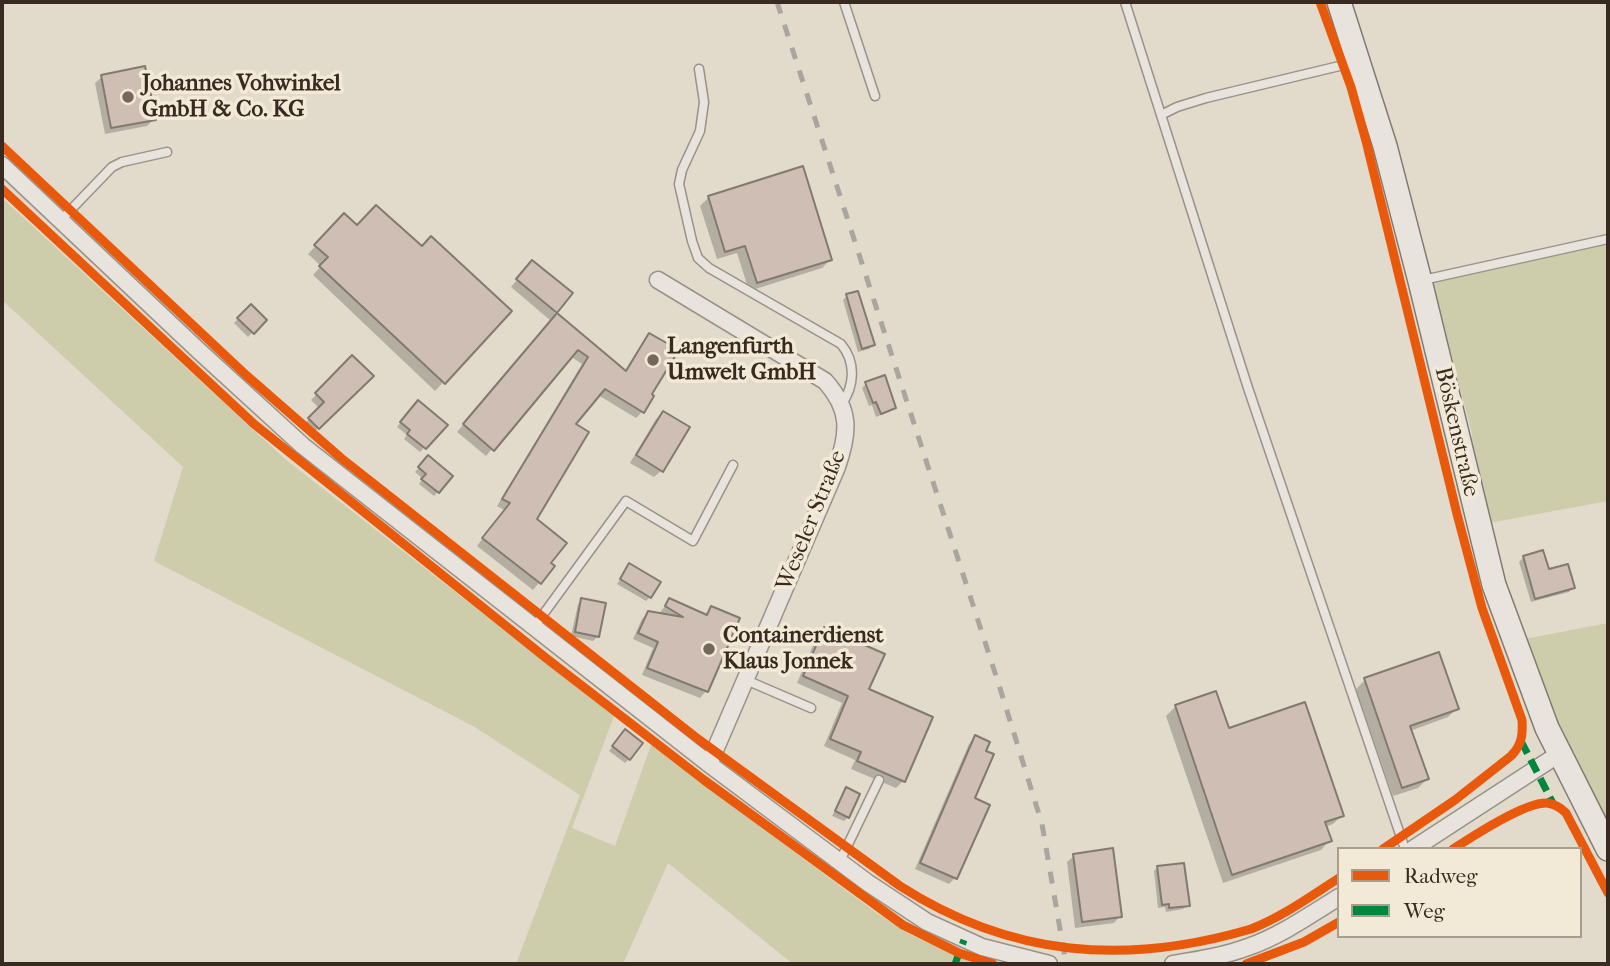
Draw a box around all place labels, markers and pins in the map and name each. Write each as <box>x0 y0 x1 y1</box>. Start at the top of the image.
place label: Johannes Vohwinkel GmbH & Co. KG <box>142 70 341 124</box>
marker: Johannes Vohwinkel GmbH & Co. KG <box>120 89 136 105</box>
place label: Langenfurth Umwelt GmbH <box>667 333 816 387</box>
marker: Langenfurth Umwelt GmbH <box>645 352 661 368</box>
place label: Containerdienst Klaus Jonnek <box>723 622 884 676</box>
marker: Containerdienst Klaus Jonnek <box>701 641 717 657</box>

